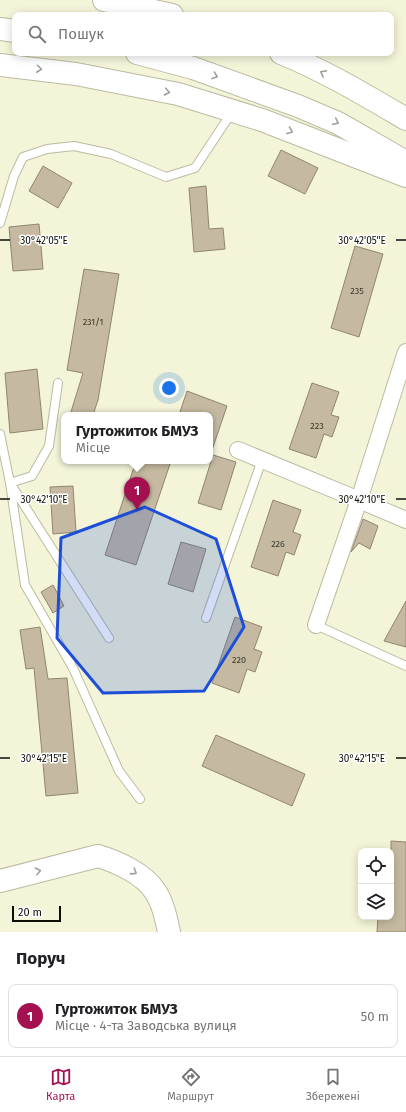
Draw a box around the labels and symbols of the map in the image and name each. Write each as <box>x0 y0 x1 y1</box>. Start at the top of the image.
one-way arrow <box>36 64 42 73</box>
one-way arrow <box>320 70 328 77</box>
one-way arrow <box>211 72 218 80</box>
one-way arrow <box>164 87 170 96</box>
one-way arrow <box>332 117 339 125</box>
one-way arrow <box>287 127 294 135</box>
text: 30°42'05"E <box>20 235 68 247</box>
text: 30°42'05"E <box>338 235 386 247</box>
house number: 235 <box>350 286 364 296</box>
house number: 231/1 <box>83 317 103 327</box>
your location <box>159 378 179 398</box>
house number: 223 <box>310 421 324 431</box>
pin: 1 <box>124 477 150 510</box>
text: 30°42'10"E <box>20 494 68 506</box>
text: 30°42'10"E <box>338 494 386 506</box>
house number: 226 <box>271 539 285 549</box>
house number: 220 <box>232 655 246 665</box>
text: 30°42'15"E <box>21 753 67 765</box>
text: 30°42'15"E <box>339 753 385 765</box>
one-way arrow <box>130 867 137 875</box>
one-way arrow <box>35 868 41 876</box>
scale bar <box>12 904 61 923</box>

